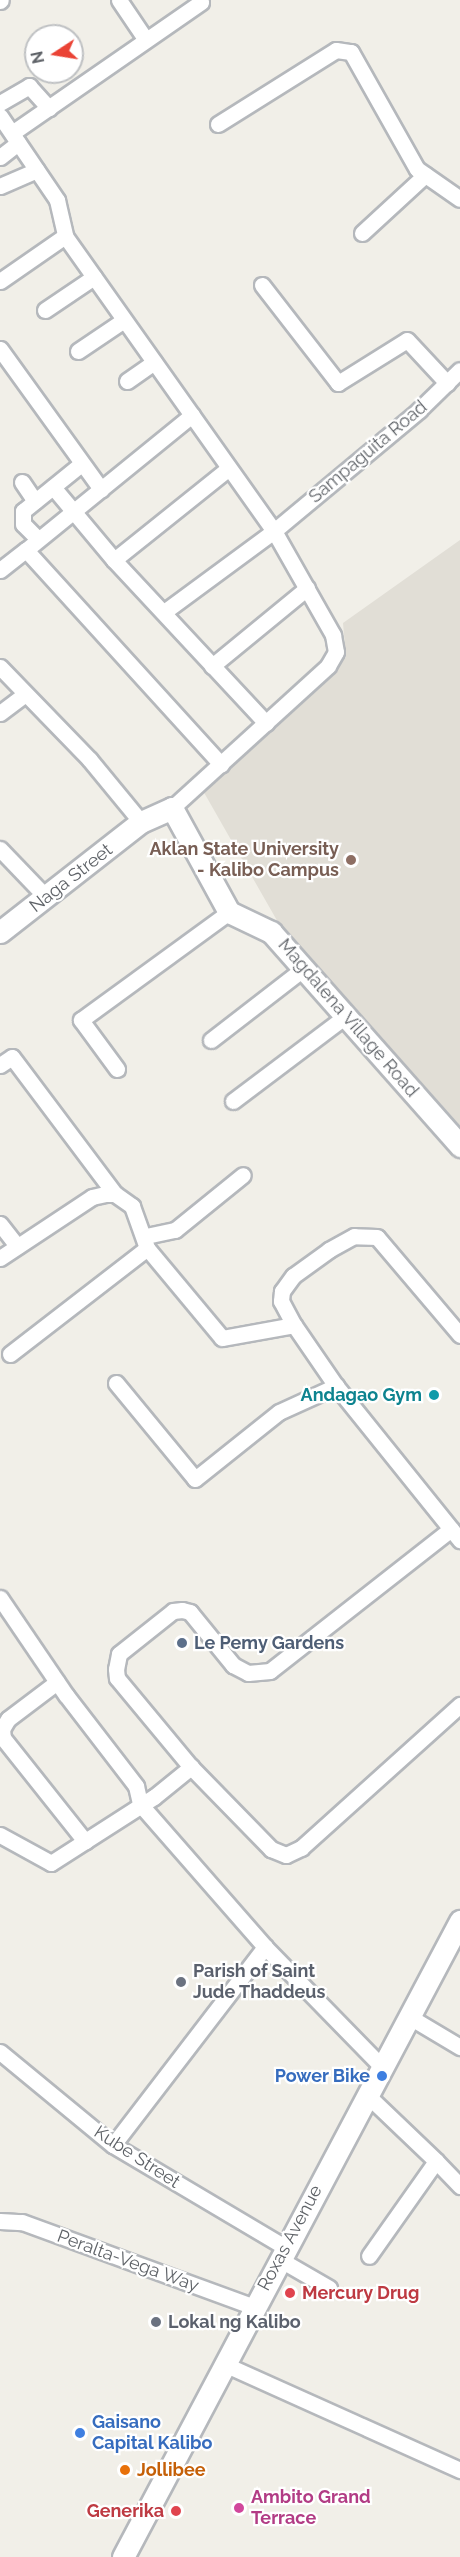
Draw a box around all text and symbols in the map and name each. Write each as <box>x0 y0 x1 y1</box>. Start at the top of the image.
north arrow <box>24 24 84 84</box>
text: N <box>27 49 48 65</box>
street label: Sampaguita Road <box>305 396 431 508</box>
street label: Naga Street <box>25 839 117 917</box>
place label: Aklan State University - Kalibo Campus <box>149 839 339 882</box>
marker: Aklan State University - Kalibo Campus <box>344 853 358 867</box>
street label: Magdalena Village Road <box>273 934 423 1102</box>
place label: Andagao Gym <box>301 1384 422 1406</box>
marker: Andagao Gym <box>427 1388 441 1402</box>
place label: Le Pemy Gardens <box>194 1632 345 1654</box>
marker: Le Pemy Gardens <box>175 1636 189 1650</box>
place label: Parish of Saint Jude Thaddeus <box>193 1961 326 2004</box>
marker: Parish of Saint Jude Thaddeus <box>174 1975 188 1989</box>
place label: Power Bike <box>274 2065 370 2087</box>
marker: Power Bike <box>375 2069 389 2083</box>
street label: Kube Street <box>90 2121 184 2193</box>
street label: Roxas Avenue <box>253 2181 327 2295</box>
street label: Peralta-Vega Way <box>54 2225 202 2297</box>
place label: Mercury Drug <box>302 2282 420 2304</box>
marker: Mercury Drug <box>283 2286 297 2300</box>
place label: Lokal ng Kalibo <box>168 2311 301 2333</box>
marker: Lokal ng Kalibo <box>149 2315 163 2329</box>
place label: Gaisano Capital Kalibo <box>92 2412 213 2454</box>
marker: Gaisano Capital Kalibo <box>73 2426 87 2440</box>
place label: Jollibee <box>137 2459 206 2481</box>
marker: Jollibee <box>118 2463 132 2477</box>
place label: Ambito Grand Terrace <box>251 2487 371 2530</box>
place label: Generika <box>87 2500 164 2522</box>
marker: Ambito Grand Terrace <box>232 2501 246 2515</box>
marker: Generika <box>169 2504 183 2518</box>

